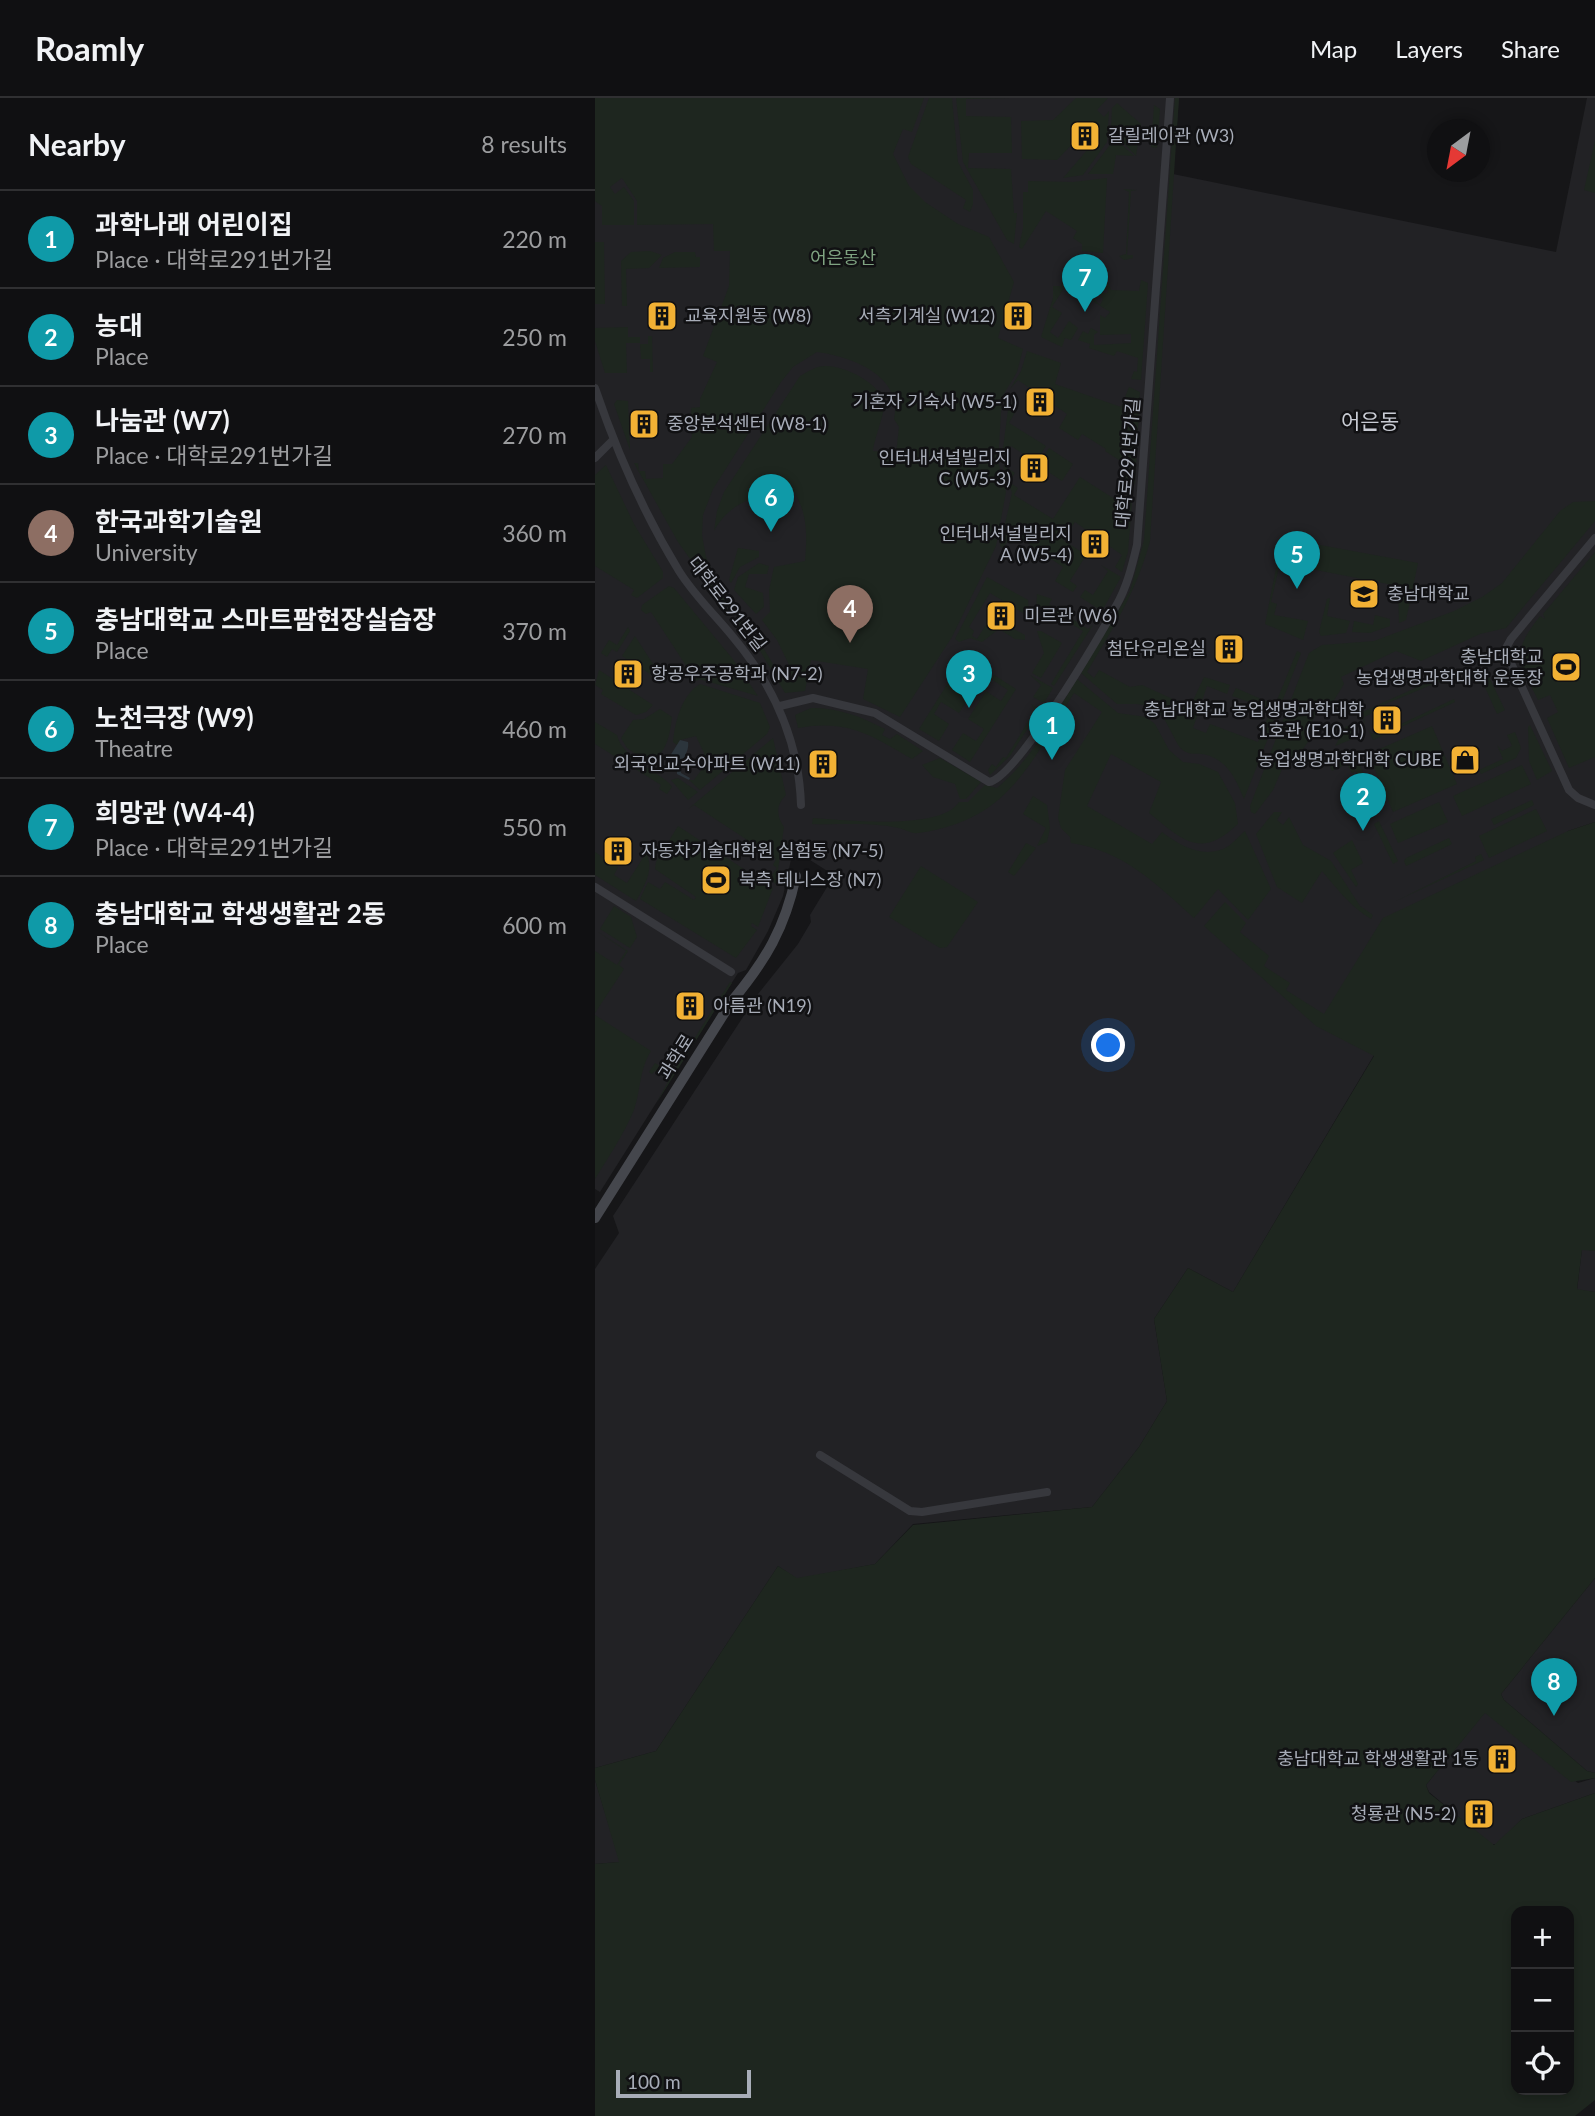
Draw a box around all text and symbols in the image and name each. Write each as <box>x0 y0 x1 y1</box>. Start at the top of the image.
text: Roamly <box>35 28 144 68</box>
text: Map <box>1310 34 1357 63</box>
text: Layers <box>1395 34 1463 63</box>
text: Share <box>1501 34 1560 63</box>
building icon: 갈릴레이관 (W3) <box>1068 119 1102 153</box>
north arrow <box>1427 119 1490 182</box>
place label: 갈릴레이관 (W3) <box>1108 124 1234 146</box>
text: Nearby <box>28 126 126 162</box>
text: 8 results <box>481 130 567 158</box>
text: 과학나래 어린이집 <box>95 208 293 240</box>
text: 1 <box>44 225 58 253</box>
text: 220 m <box>502 225 567 253</box>
text: Place · 대학로291번가길 <box>95 245 333 273</box>
park label: 어은동산 <box>810 246 876 268</box>
pin: 7 <box>1062 254 1108 312</box>
building icon: 교육지원동 (W8) <box>645 299 679 333</box>
building icon: 서측기계실 (W12) <box>1001 299 1035 333</box>
place label: 교육지원동 (W8) <box>685 304 811 326</box>
place label: 서측기계실 (W12) <box>858 304 995 326</box>
text: 농대 <box>95 309 143 341</box>
text: 2 <box>44 323 58 351</box>
text: 250 m <box>502 323 567 351</box>
text: Place <box>95 342 149 370</box>
building icon: 기혼자 기숙사 (W5-1) <box>1023 385 1057 419</box>
place label: 기혼자 기숙사 (W5-1) <box>853 390 1017 412</box>
street label: 대학로291번가길 <box>1110 397 1144 529</box>
text: 나눔관 (W7) <box>95 404 230 436</box>
building icon: 중앙분석센터 (W8-1) <box>627 407 661 441</box>
district label: 어은동 <box>1341 408 1399 433</box>
place label: 중앙분석센터 (W8-1) <box>667 412 827 434</box>
text: 3 <box>44 421 58 449</box>
text: 270 m <box>502 421 567 449</box>
text: Place · 대학로291번가길 <box>95 441 333 469</box>
place label: 인터내셔널빌리지 C (W5-3) <box>879 446 1011 489</box>
building icon: 인터내셔널빌리지 C (W5-3) <box>1017 451 1051 485</box>
pin: 6 <box>748 474 794 532</box>
text: 한국과학기술원 <box>95 505 262 537</box>
text: 4 <box>44 519 58 547</box>
text: 360 m <box>502 519 567 547</box>
place label: 인터내셔널빌리지 A (W5-4) <box>940 522 1072 565</box>
building icon: 인터내셔널빌리지 A (W5-4) <box>1078 527 1112 561</box>
pin: 5 <box>1274 531 1320 589</box>
text: University <box>95 538 198 566</box>
street label: 대학로291번길 <box>684 552 772 655</box>
school or university icon: 충남대학교 <box>1347 577 1381 611</box>
place label: 충남대학교 <box>1387 582 1470 604</box>
pin: 4 <box>827 585 873 643</box>
building icon: 미르관 (W6) <box>984 599 1018 633</box>
text: 충남대학교 스마트팜현장실습장 <box>95 603 436 635</box>
place label: 미르관 (W6) <box>1024 604 1117 626</box>
text: 5 <box>44 617 58 645</box>
text: 370 m <box>502 617 567 645</box>
building icon: 첨단유리온실 <box>1212 632 1246 666</box>
text: Place <box>95 636 149 664</box>
place label: 첨단유리온실 <box>1107 637 1206 659</box>
place label: 충남대학교 농업생명과학대학 운동장 <box>1356 645 1543 688</box>
pin: 3 <box>946 650 992 708</box>
sports icon: 충남대학교 농업생명과학대학 운동장 <box>1549 650 1583 684</box>
building icon: 항공우주공학과 (N7-2) <box>611 657 645 691</box>
place label: 항공우주공학과 (N7-2) <box>651 662 822 684</box>
place label: 충남대학교 농업생명과학대학 1호관 (E10-1) <box>1144 698 1364 741</box>
text: 노천극장 (W9) <box>95 701 254 733</box>
pin: 1 <box>1029 702 1075 760</box>
building icon: 충남대학교 농업생명과학대학 1호관 (E10-1) <box>1370 703 1404 737</box>
text: 6 <box>44 715 58 743</box>
text: 460 m <box>502 715 567 743</box>
text: Theatre <box>95 734 173 762</box>
shop icon: 농업생명과학대학 CUBE <box>1448 743 1482 777</box>
building icon: 외국인교수아파트 (W11) <box>806 747 840 781</box>
place label: 농업생명과학대학 CUBE <box>1258 748 1442 770</box>
place label: 외국인교수아파트 (W11) <box>614 752 800 774</box>
pin: 2 <box>1340 773 1386 831</box>
text: 희망관 (W4-4) <box>95 796 255 828</box>
text: 7 <box>44 813 58 841</box>
text: 550 m <box>502 813 567 841</box>
text: Place · 대학로291번가길 <box>95 833 333 861</box>
building icon: 자동차기술대학원 실험동 (N7-5) <box>601 834 635 868</box>
place label: 자동차기술대학원 실험동 (N7-5) <box>641 839 883 861</box>
sports icon: 북측 테니스장 (N7) <box>699 863 733 897</box>
place label: 북측 테니스장 (N7) <box>739 868 881 890</box>
text: 충남대학교 학생생활관 2동 <box>95 897 386 929</box>
text: 8 <box>44 911 58 939</box>
text: 600 m <box>502 911 567 939</box>
text: Place <box>95 930 149 958</box>
building icon: 아름관 (N19) <box>673 989 707 1023</box>
place label: 아름관 (N19) <box>713 994 812 1016</box>
your location <box>1091 1028 1125 1062</box>
street label: 과학로 <box>653 1030 698 1083</box>
pin: 8 <box>1531 1658 1577 1716</box>
building icon: 충남대학교 학생생활관 1동 <box>1485 1742 1519 1776</box>
place label: 충남대학교 학생생활관 1동 <box>1277 1747 1479 1769</box>
building icon: 청룡관 (N5-2) <box>1462 1797 1496 1831</box>
place label: 청룡관 (N5-2) <box>1351 1802 1456 1824</box>
map controls <box>1511 1906 1574 2095</box>
button: + <box>1511 1906 1574 1969</box>
button: − <box>1511 1969 1574 2032</box>
button: locate <box>1511 2032 1574 2095</box>
scale bar <box>616 2067 751 2099</box>
text: 100 m <box>627 2070 681 2093</box>

